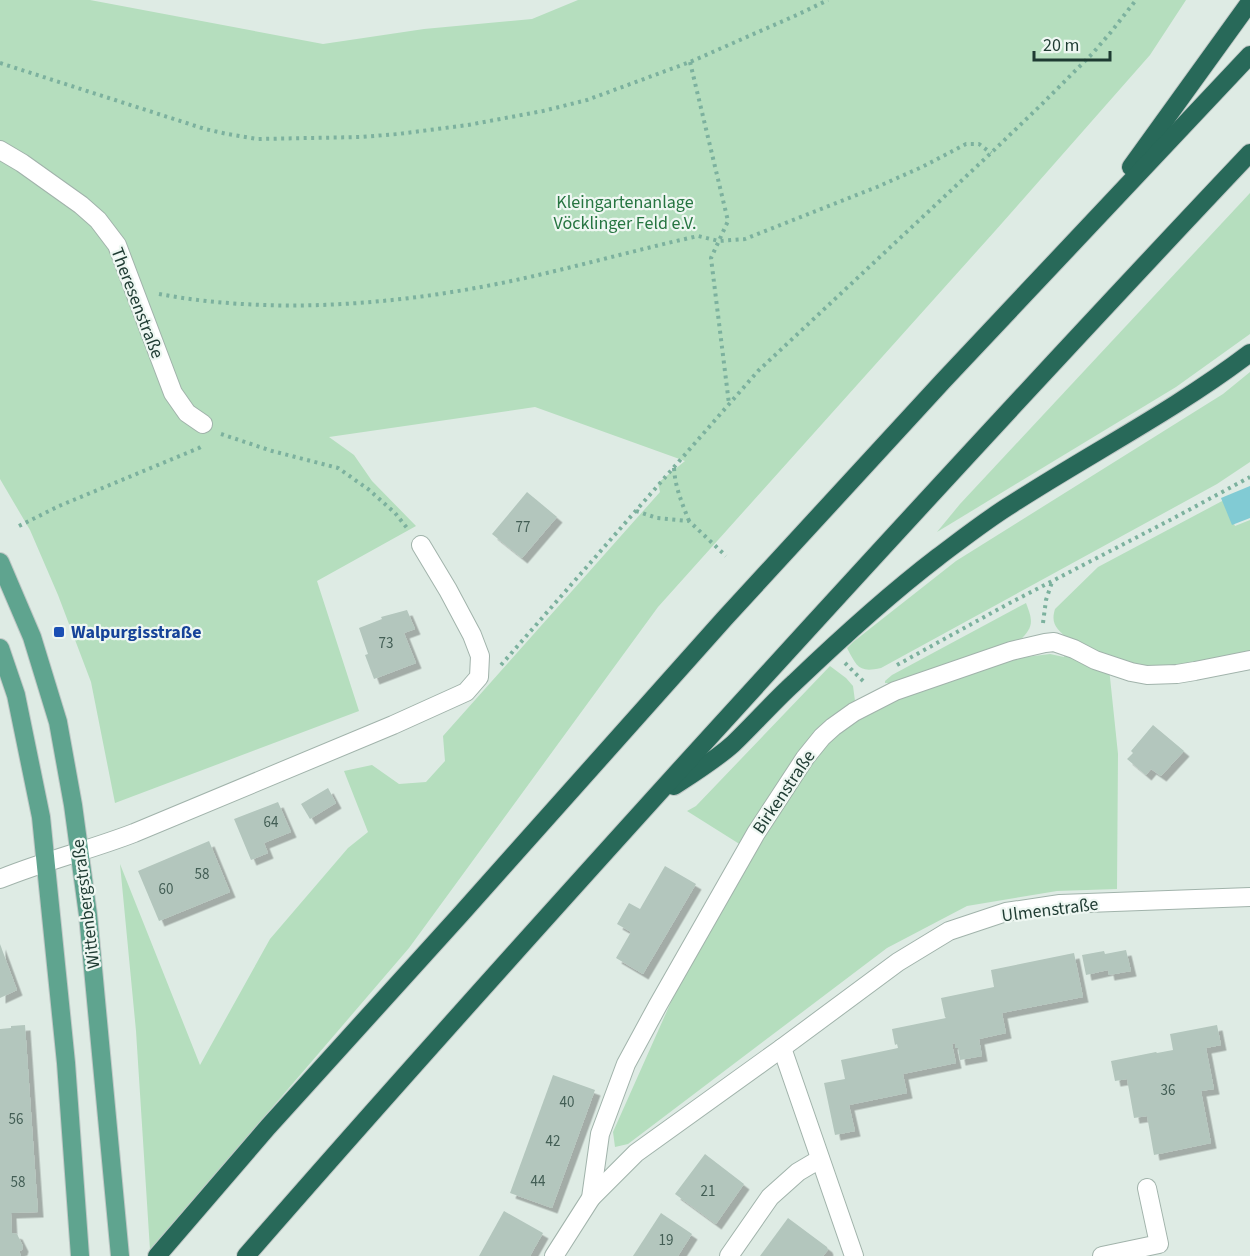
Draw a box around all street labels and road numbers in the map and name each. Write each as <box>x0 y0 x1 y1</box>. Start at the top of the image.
street label: Theresenstraße <box>104 244 170 362</box>
street label: Birkenstraße <box>747 745 821 839</box>
street label: Wittenbergstraße <box>66 838 106 970</box>
street label: Ulmenstraße <box>1000 892 1100 928</box>

